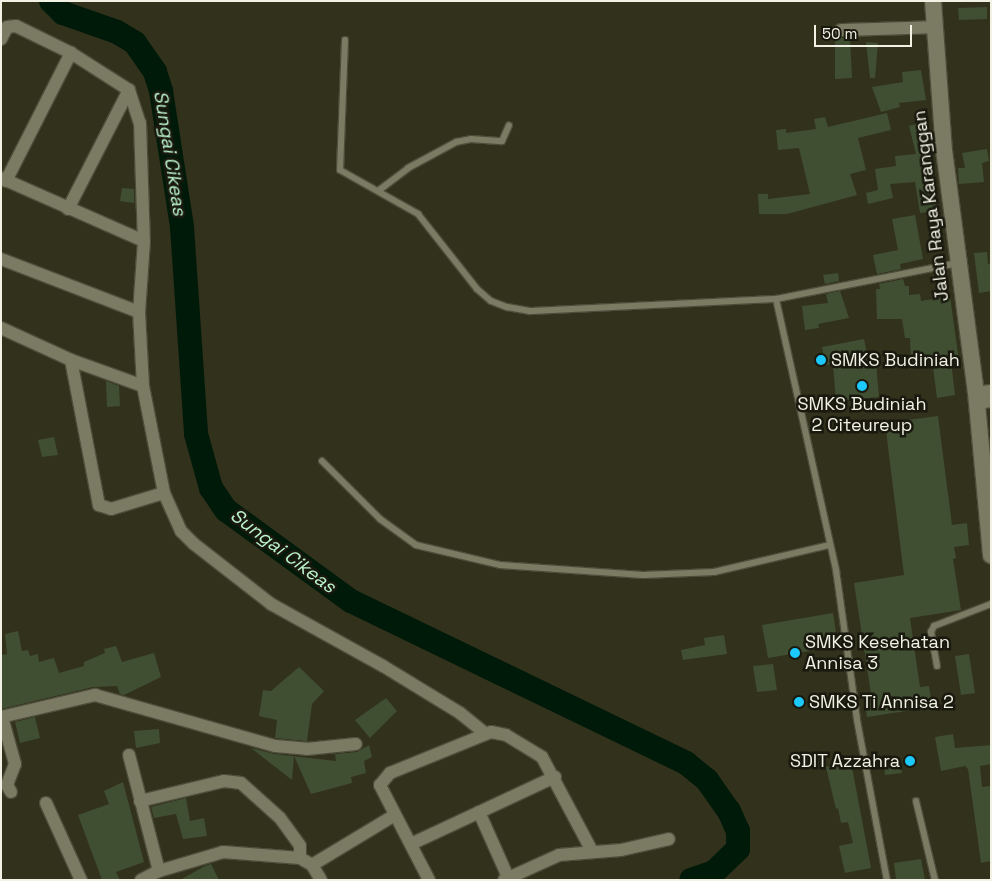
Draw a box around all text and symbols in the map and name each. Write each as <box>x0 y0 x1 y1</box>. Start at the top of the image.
scale bar <box>817 15 914 47</box>
text: 50 m <box>822 24 857 43</box>
water label: Sungai Cikeas <box>149 89 191 217</box>
street label: Jalan Raya Karanggan <box>909 109 953 303</box>
place label: SMKS Budiniah <box>831 349 960 371</box>
marker: SMKS Budiniah <box>815 354 827 366</box>
marker: SMKS Budiniah 2 Citeureup <box>856 380 868 392</box>
place label: SMKS Budiniah 2 Citeureup <box>798 394 926 436</box>
water label: Sungai Cikeas <box>226 504 340 598</box>
place label: SMKS Kesehatan Annisa 3 <box>805 632 950 674</box>
marker: SMKS Kesehatan Annisa 3 <box>789 647 801 659</box>
place label: SMKS Ti Annisa 2 <box>809 691 955 713</box>
marker: SMKS Ti Annisa 2 <box>793 696 805 708</box>
place label: SDIT Azzahra <box>789 750 900 772</box>
marker: SDIT Azzahra <box>904 755 916 767</box>

